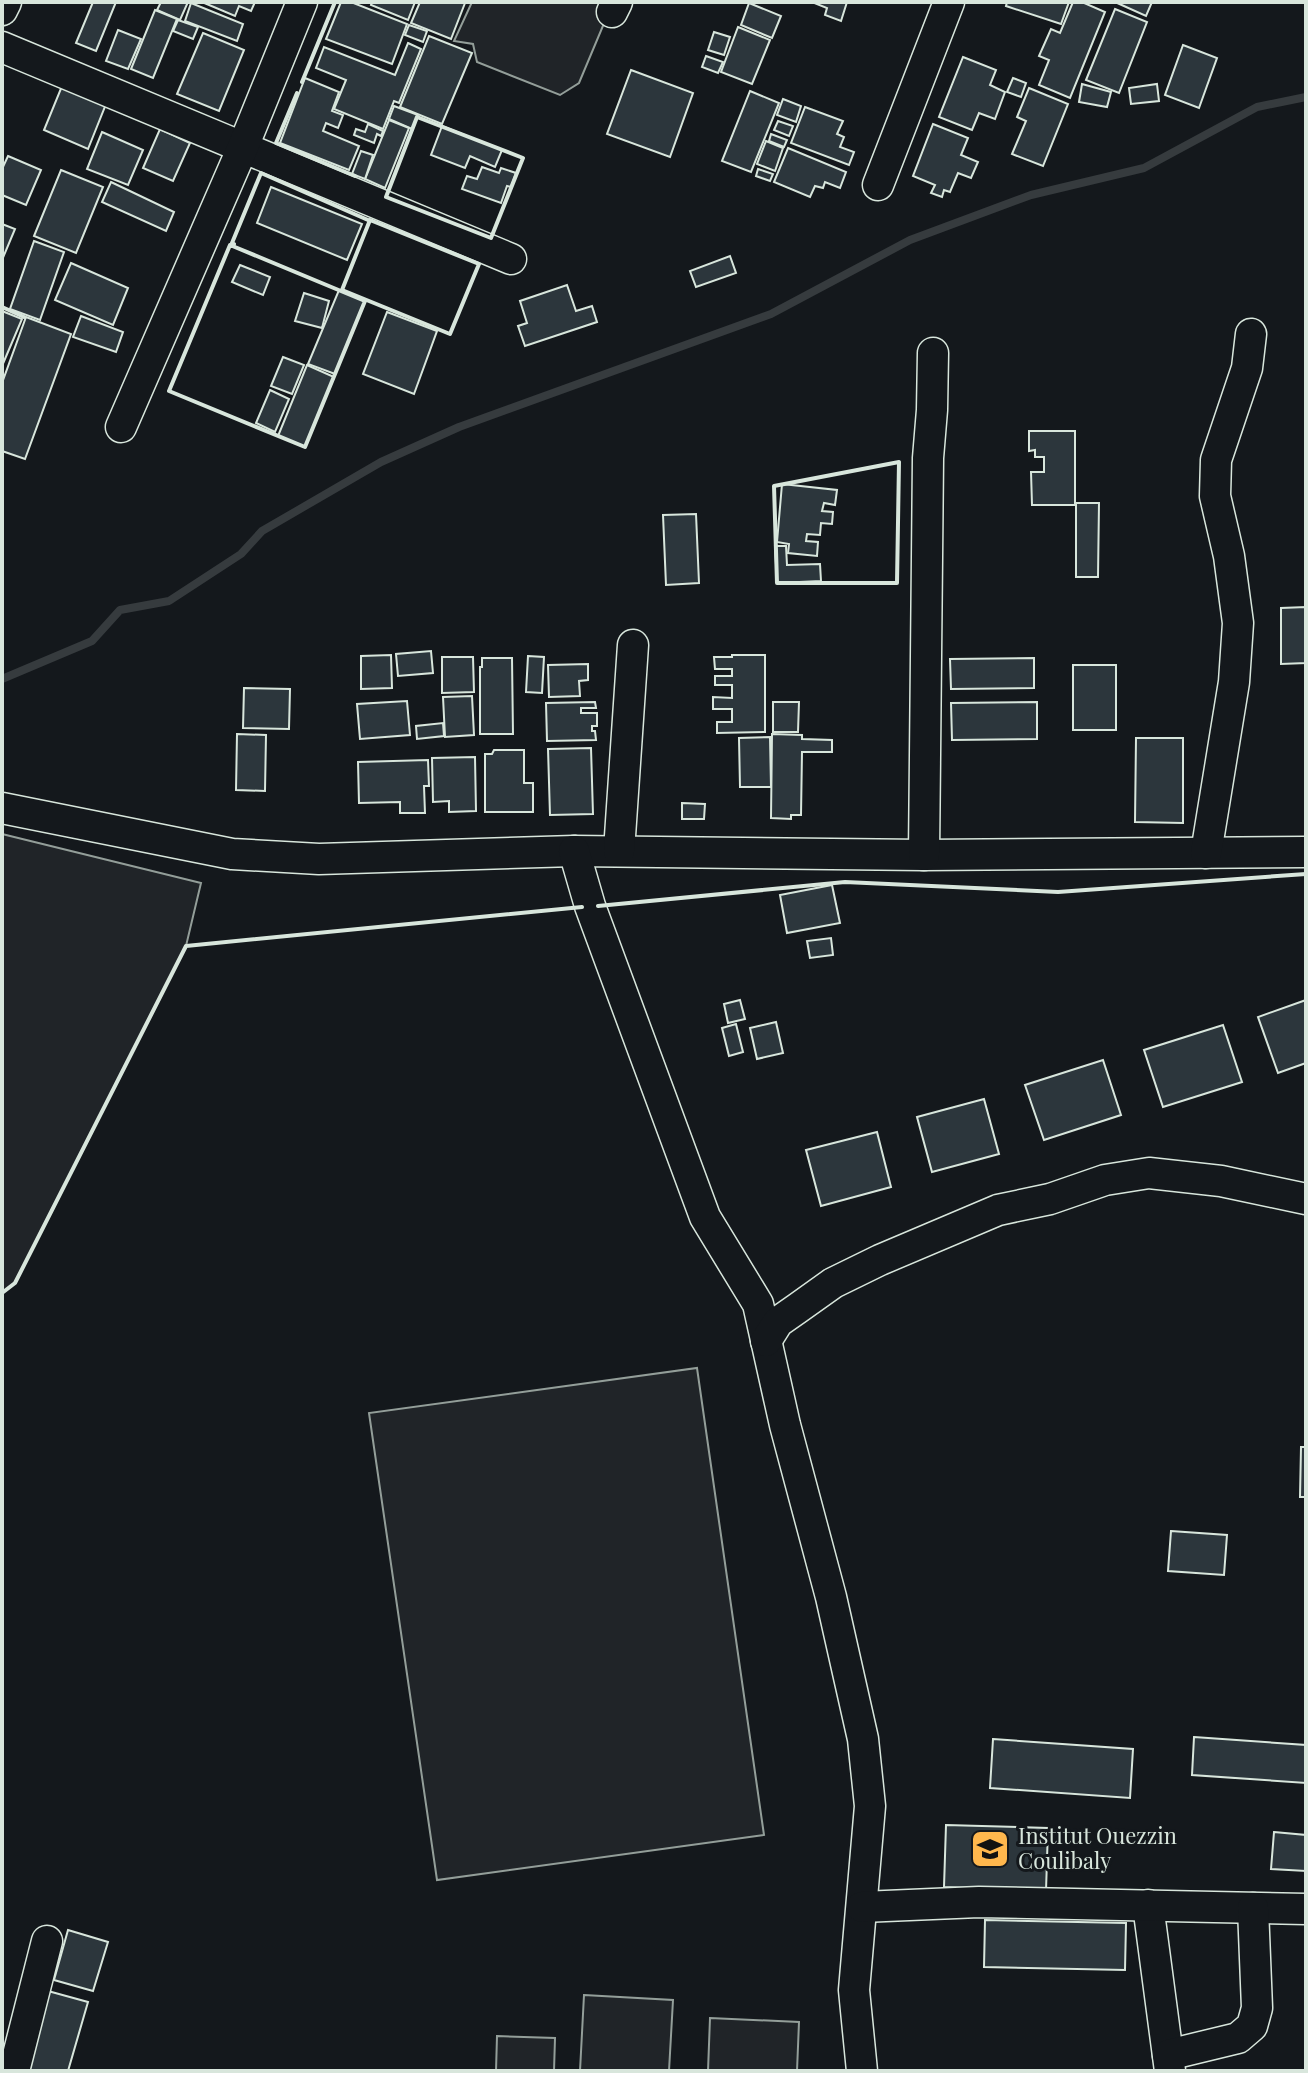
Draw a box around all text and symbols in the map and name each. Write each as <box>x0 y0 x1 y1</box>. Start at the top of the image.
place label: Institut Ouezzin Coulibaly <box>1018 1820 1177 1875</box>
school or university icon: Institut Ouezzin Coulibaly <box>969 1828 1011 1870</box>

